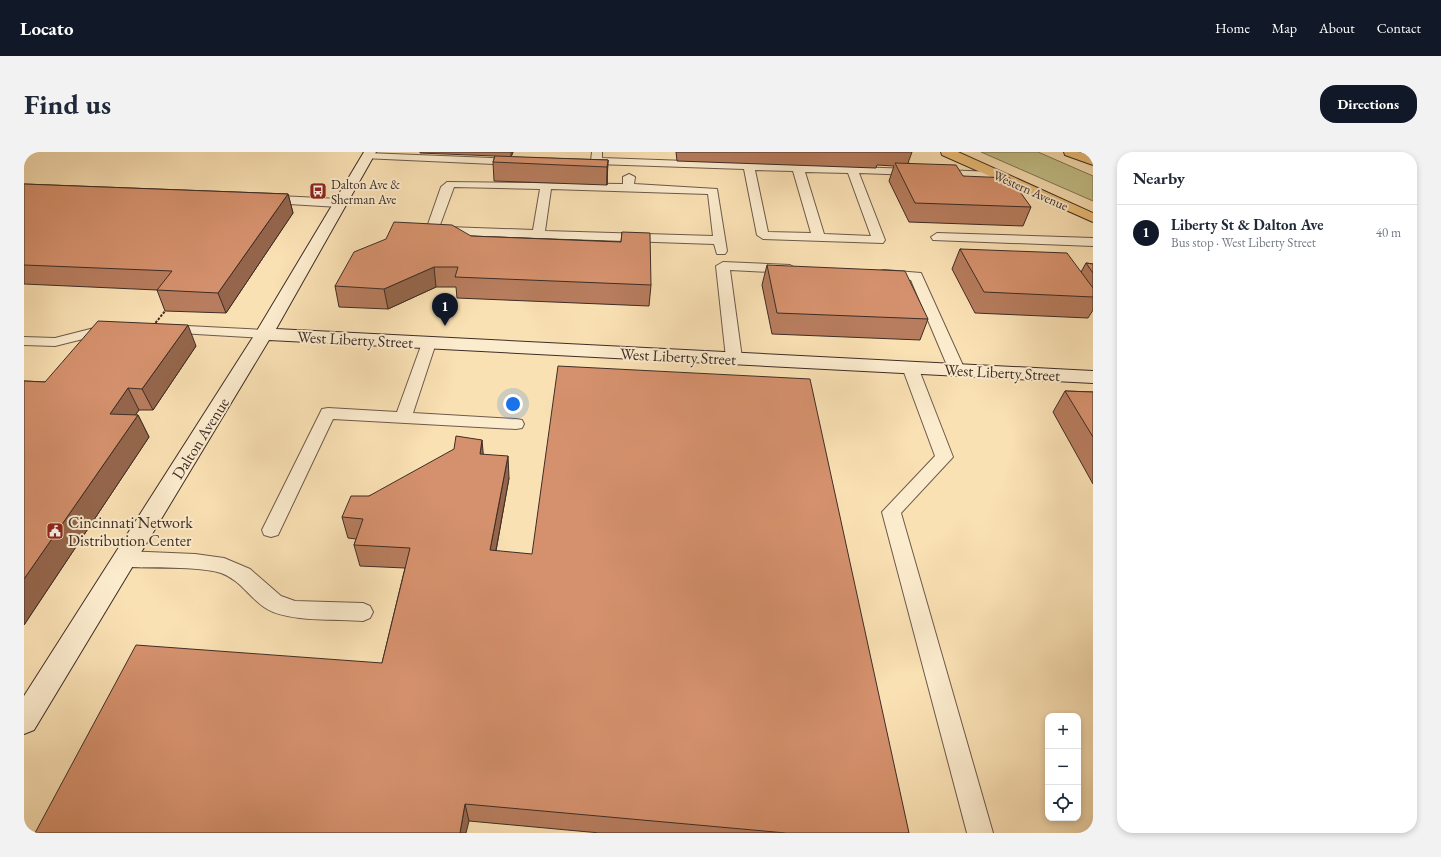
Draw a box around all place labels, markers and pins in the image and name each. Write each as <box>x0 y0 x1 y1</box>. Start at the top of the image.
place label: Dalton Ave & Sherman Ave <box>331 176 400 208</box>
bus stop icon: Dalton Ave & Sherman Ave <box>308 181 328 201</box>
pin: 1 <box>432 293 458 326</box>
place label: Cincinnati Network Distribution Center <box>68 512 193 551</box>
public building icon: Cincinnati Network Distribution Center <box>45 521 65 541</box>

